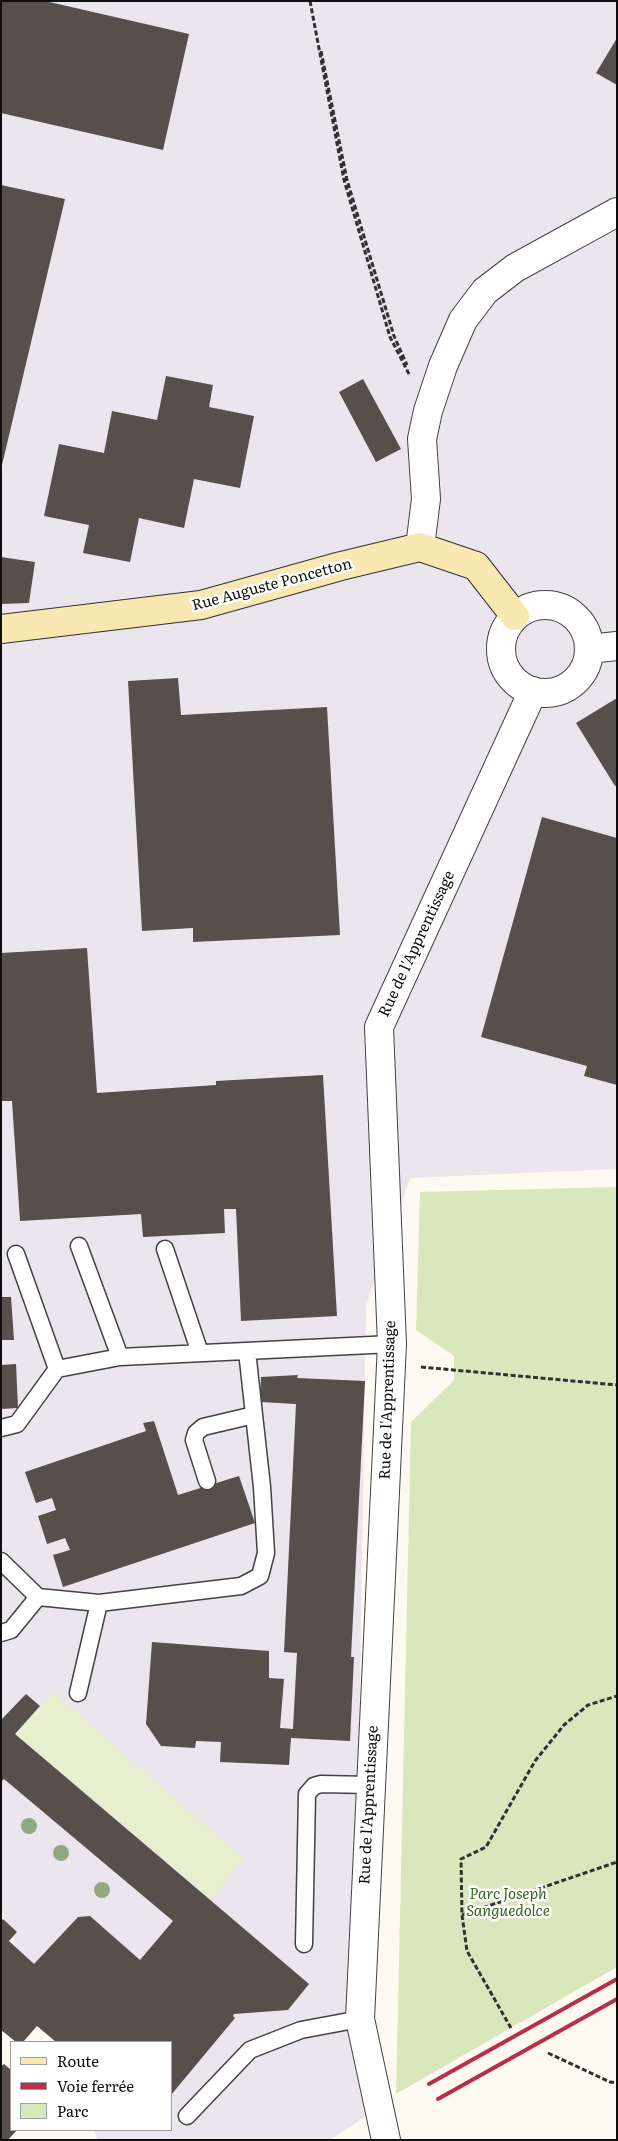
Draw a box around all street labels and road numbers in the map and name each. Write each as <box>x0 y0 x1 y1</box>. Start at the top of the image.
street label: Rue Auguste Poncetton <box>190 555 354 615</box>
street label: Rue de l'Apprentissage <box>375 868 459 1020</box>
street label: Rue de l'Apprentissage <box>376 1320 400 1480</box>
street label: Rue de l'Apprentissage <box>356 1725 382 1885</box>

